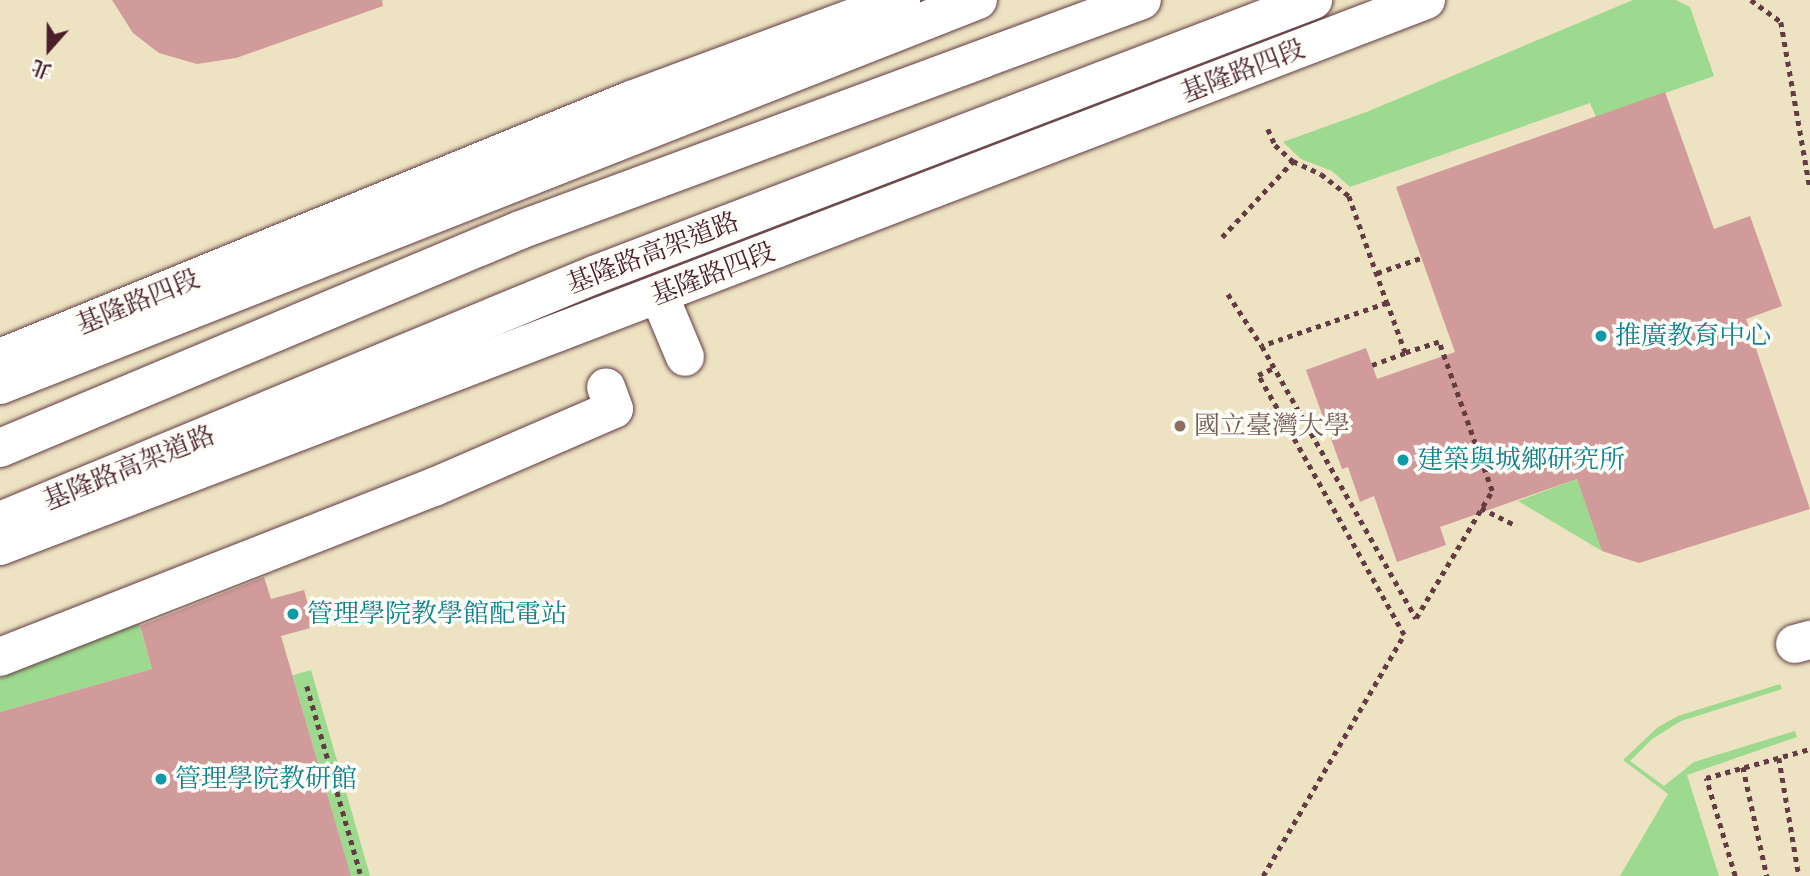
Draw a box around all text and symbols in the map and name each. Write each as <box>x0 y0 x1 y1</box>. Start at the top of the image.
north arrow <box>14 14 84 84</box>
street label: 基隆路四段 <box>1177 33 1309 109</box>
text: 北 <box>28 55 54 83</box>
street label: 基隆路高架道路 <box>562 206 744 300</box>
street label: 基隆路四段 <box>647 236 779 312</box>
street label: 基隆路四段 <box>72 263 204 341</box>
place label: 推廣教育中心 <box>1615 320 1771 352</box>
marker: 推廣教育中心 <box>1593 328 1609 344</box>
place label: 國立臺灣大學 <box>1194 410 1350 442</box>
marker: 國立臺灣大學 <box>1172 418 1188 434</box>
street label: 基隆路高架道路 <box>39 419 219 517</box>
place label: 建築與城鄉研究所 <box>1417 444 1625 476</box>
marker: 建築與城鄉研究所 <box>1395 452 1411 468</box>
place label: 管理學院教學館配電站 <box>307 598 567 630</box>
marker: 管理學院教學館配電站 <box>285 606 301 622</box>
place label: 管理學院教研館 <box>175 763 357 795</box>
marker: 管理學院教研館 <box>153 771 169 787</box>

